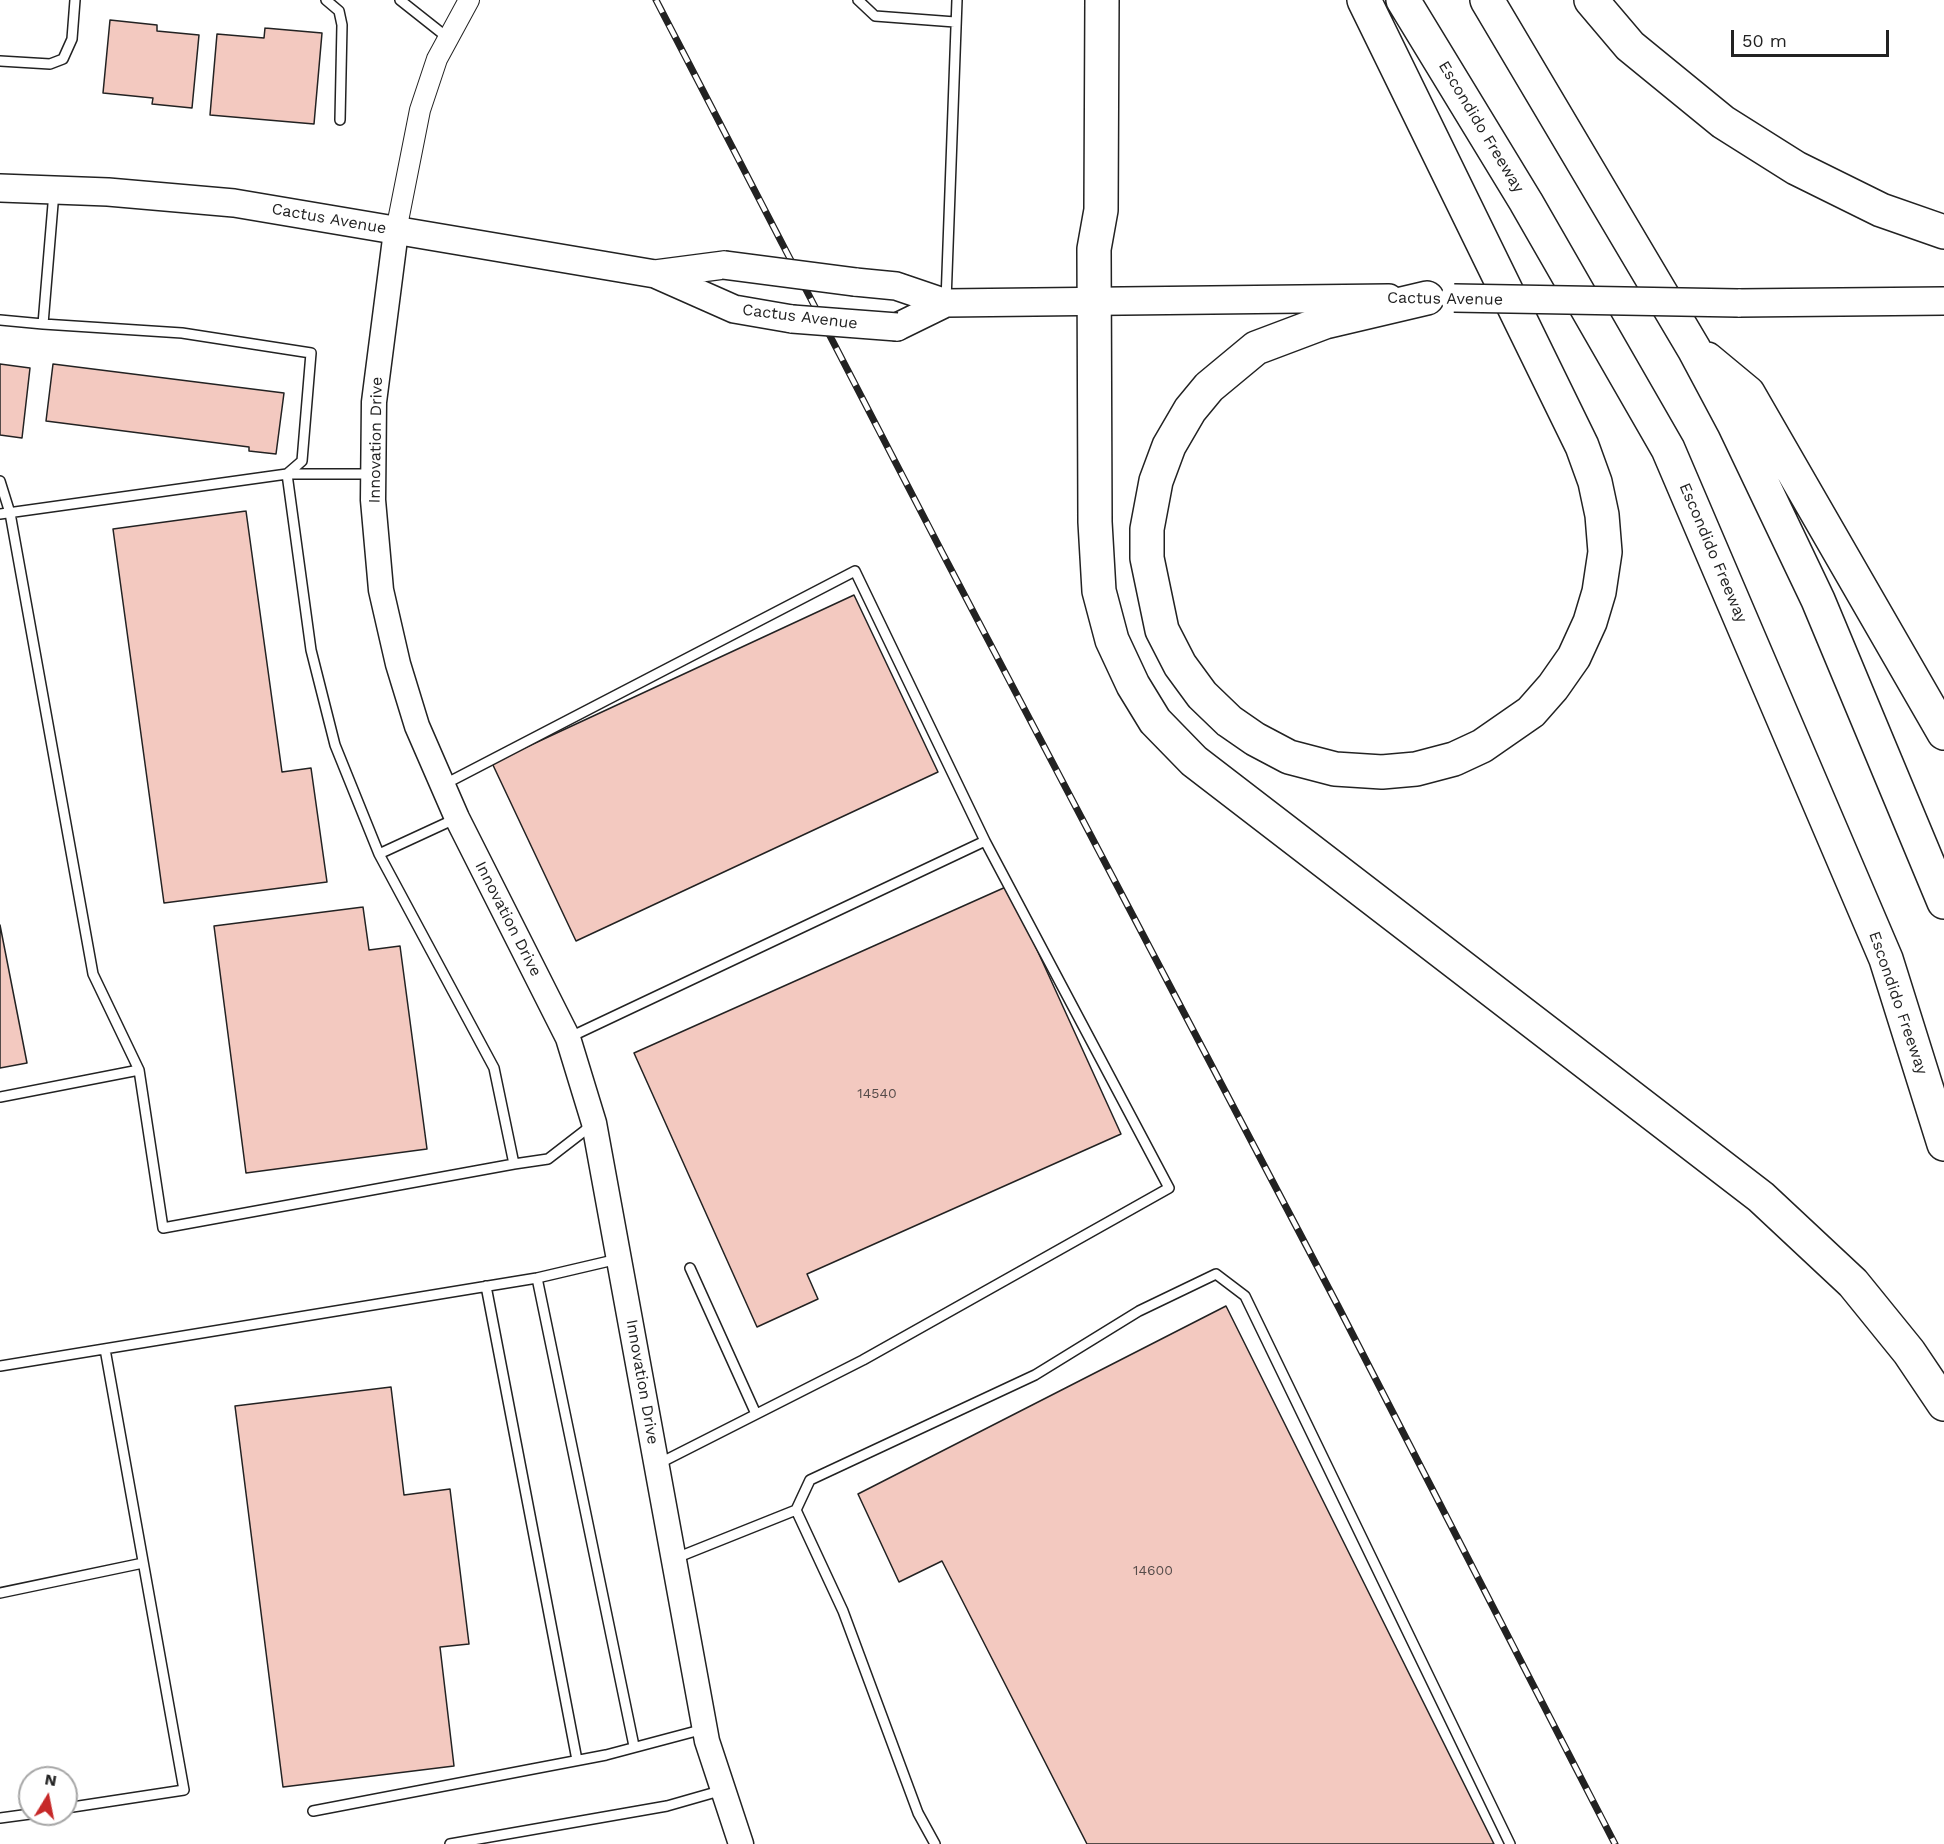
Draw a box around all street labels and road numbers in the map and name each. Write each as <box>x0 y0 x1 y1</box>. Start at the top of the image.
street label: Escondido Freeway <box>1434 58 1528 196</box>
street label: Cactus Avenue <box>270 199 388 239</box>
street label: Cactus Avenue <box>1387 288 1503 310</box>
street label: Cactus Avenue <box>741 300 859 334</box>
street label: Innovation Drive <box>365 377 387 503</box>
street label: Escondido Freeway <box>1675 480 1751 626</box>
street label: Innovation Drive <box>471 858 545 980</box>
street label: Escondido Freeway <box>1864 929 1932 1077</box>
street label: Innovation Drive <box>622 1318 662 1446</box>

